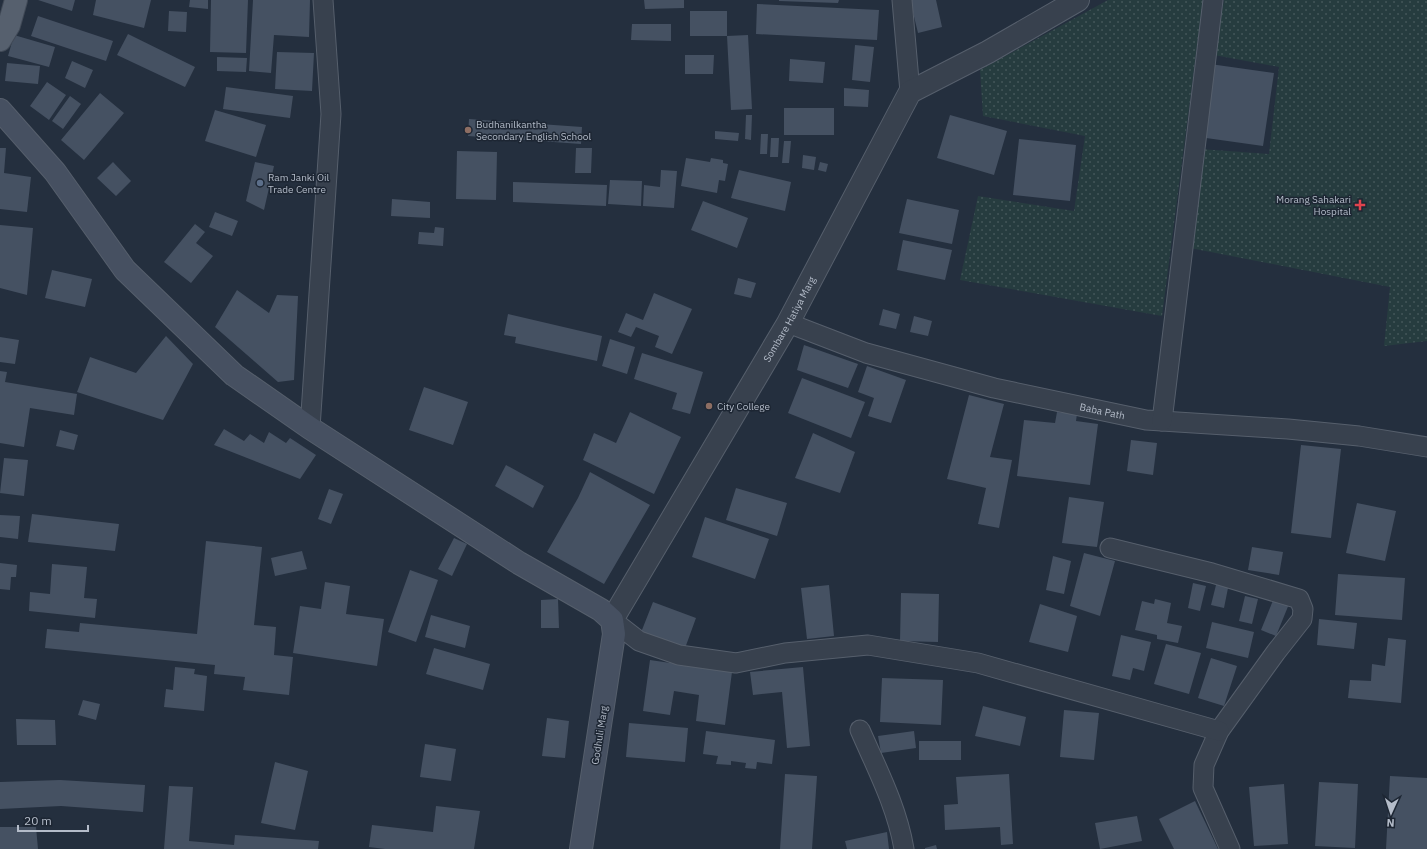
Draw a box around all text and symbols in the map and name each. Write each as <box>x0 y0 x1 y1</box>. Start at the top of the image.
place label: Budhanilkantha Secondary English School <box>476 118 591 143</box>
marker: Budhanilkantha Secondary English School <box>463 125 473 135</box>
place label: Ram Janki Oil Trade Centre <box>268 171 330 196</box>
marker: Ram Janki Oil Trade Centre <box>255 178 265 188</box>
place label: Morang Sahakari Hospital <box>1276 193 1351 218</box>
marker: Morang Sahakari Hospital <box>1354 199 1366 211</box>
street label: Sombare Hatiya Marg <box>760 274 819 365</box>
place label: City College <box>717 400 770 413</box>
street label: Baba Path <box>1078 400 1126 422</box>
marker: City College <box>704 401 714 411</box>
street label: Godhuli Marg <box>588 704 611 765</box>
north arrow <box>1371 793 1411 833</box>
scale bar <box>18 807 88 833</box>
text: 20 m <box>24 813 52 828</box>
text: N <box>1386 816 1395 830</box>

